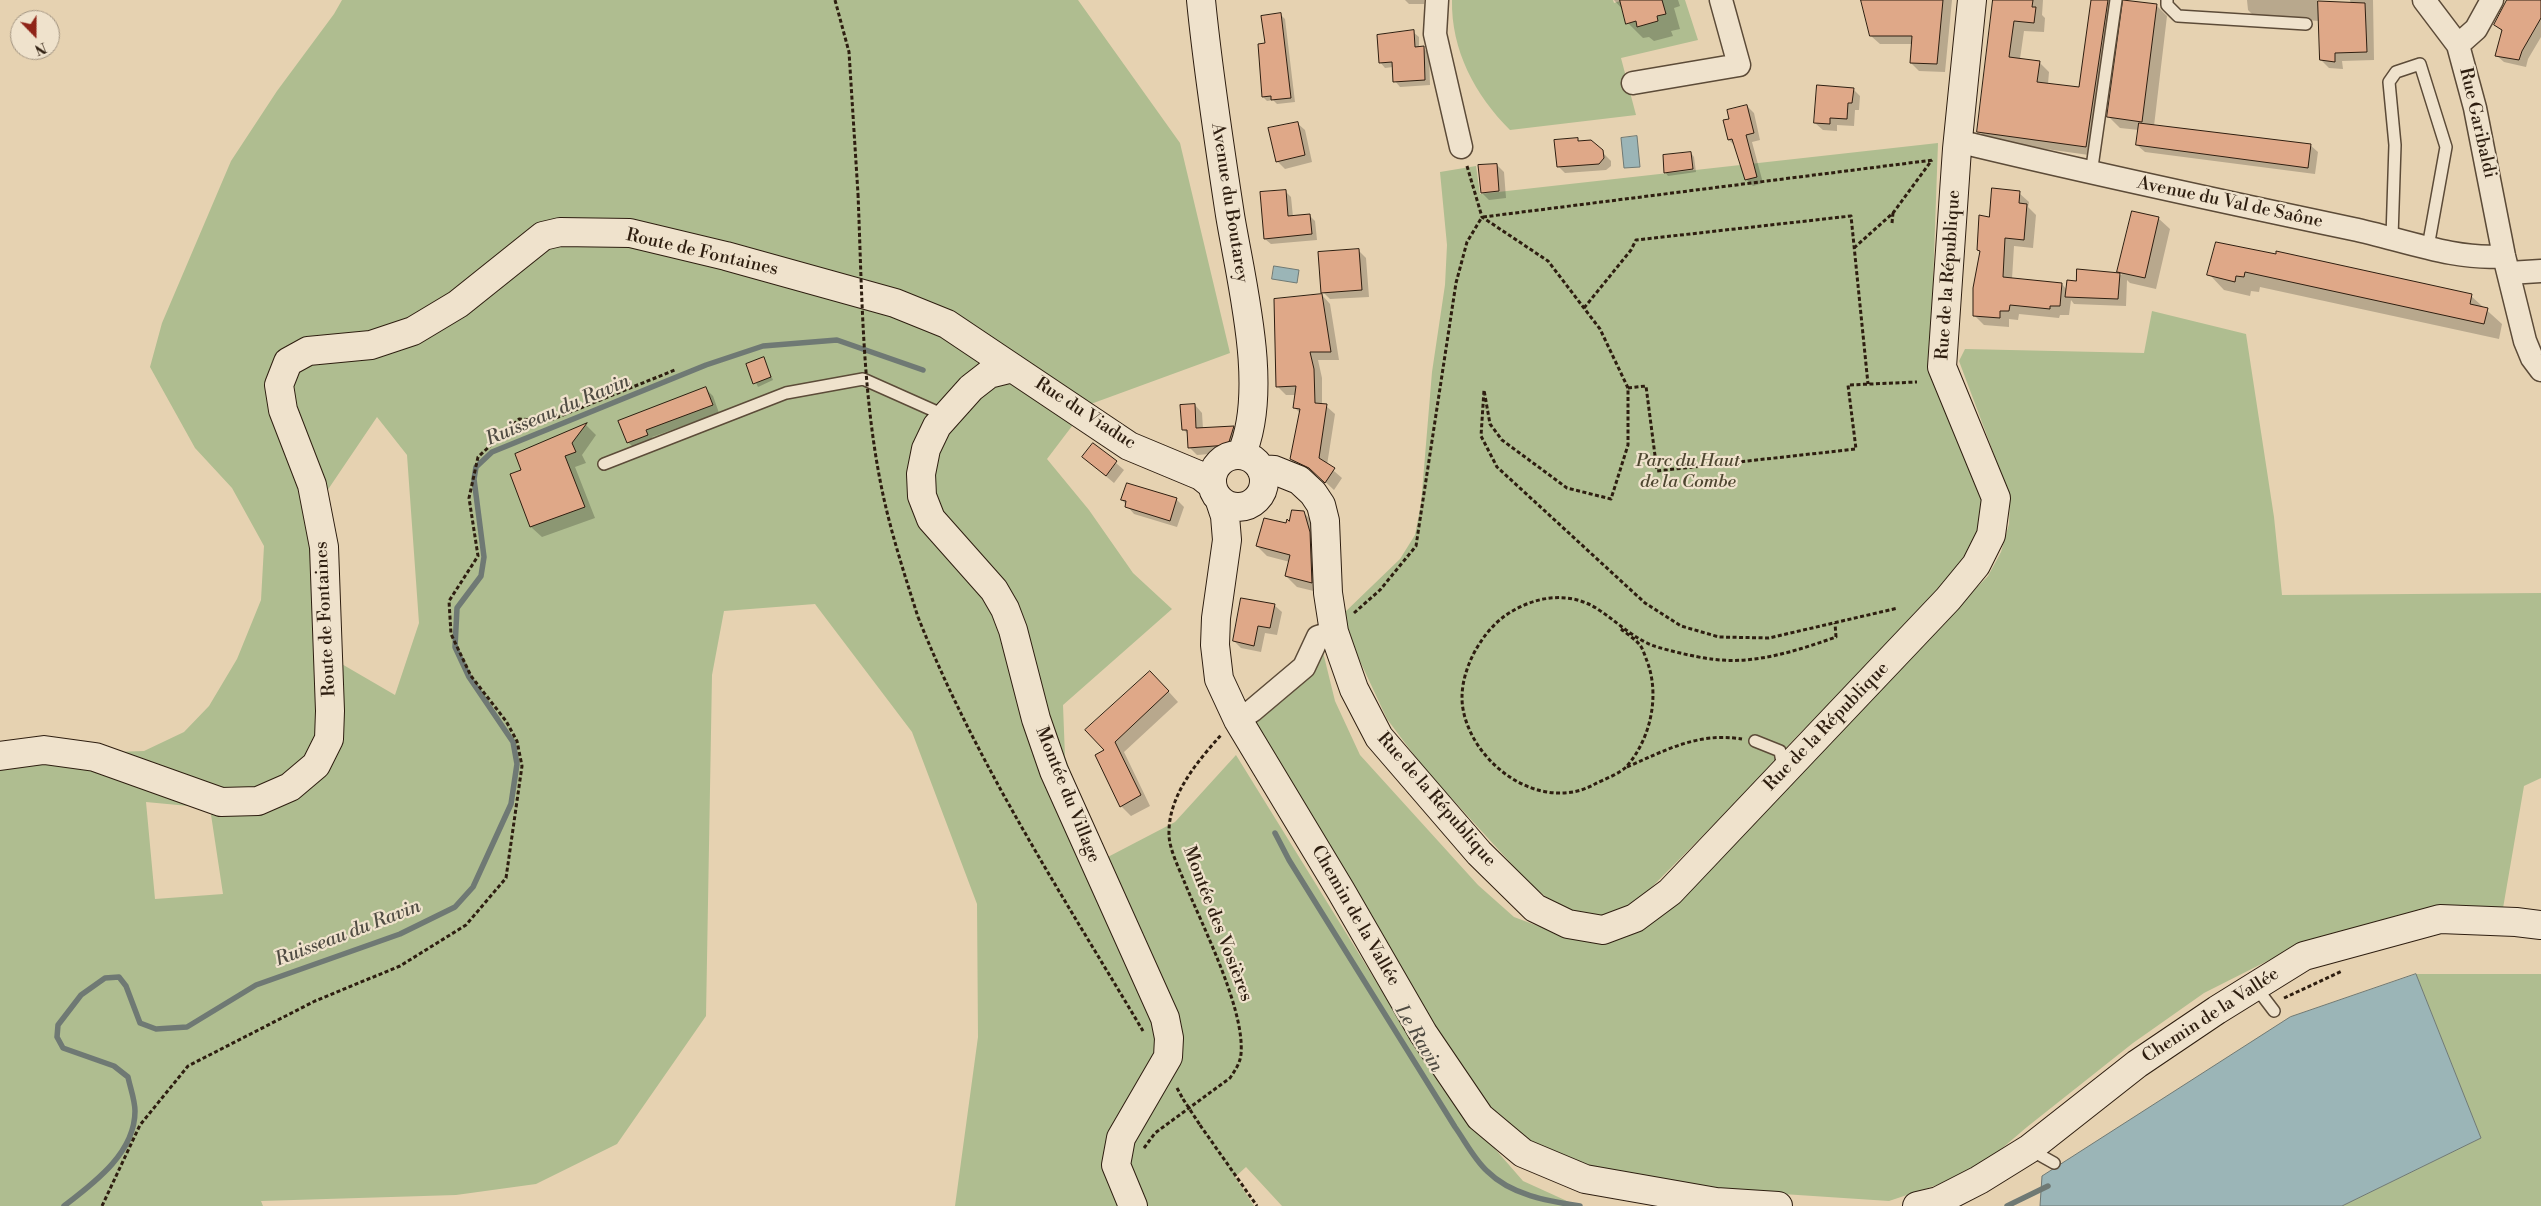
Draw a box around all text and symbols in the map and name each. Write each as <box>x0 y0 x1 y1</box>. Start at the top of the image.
north arrow <box>10 10 60 60</box>
text: N <box>32 38 49 58</box>
street label: Rue Garibaldi <box>2454 66 2500 180</box>
street label: Avenue du Boutarey <box>1206 122 1252 284</box>
street label: Avenue du Val de Saône <box>2135 173 2325 233</box>
street label: Rue de la République <box>1932 189 1966 361</box>
street label: Route de Fontaines <box>624 225 780 281</box>
water label: Ruisseau du Ravin <box>483 370 633 452</box>
street label: Rue du Viaduc <box>1030 373 1140 455</box>
park label: Parc du Haut de la Combe <box>1636 451 1740 494</box>
street label: Route de Fontaines <box>311 541 341 697</box>
street label: Rue de la République <box>1760 658 1894 796</box>
street label: Montée du Village <box>1030 724 1104 866</box>
street label: Rue de la République <box>1372 728 1500 872</box>
street label: Chemin de la Vallée <box>1306 842 1404 990</box>
street label: Montée des Vosières <box>1177 843 1257 1005</box>
water label: Ruisseau du Ravin <box>272 896 424 972</box>
street label: Chemin de la Vallée <box>2139 964 2283 1068</box>
water label: Le Ravin <box>1389 1001 1447 1077</box>

